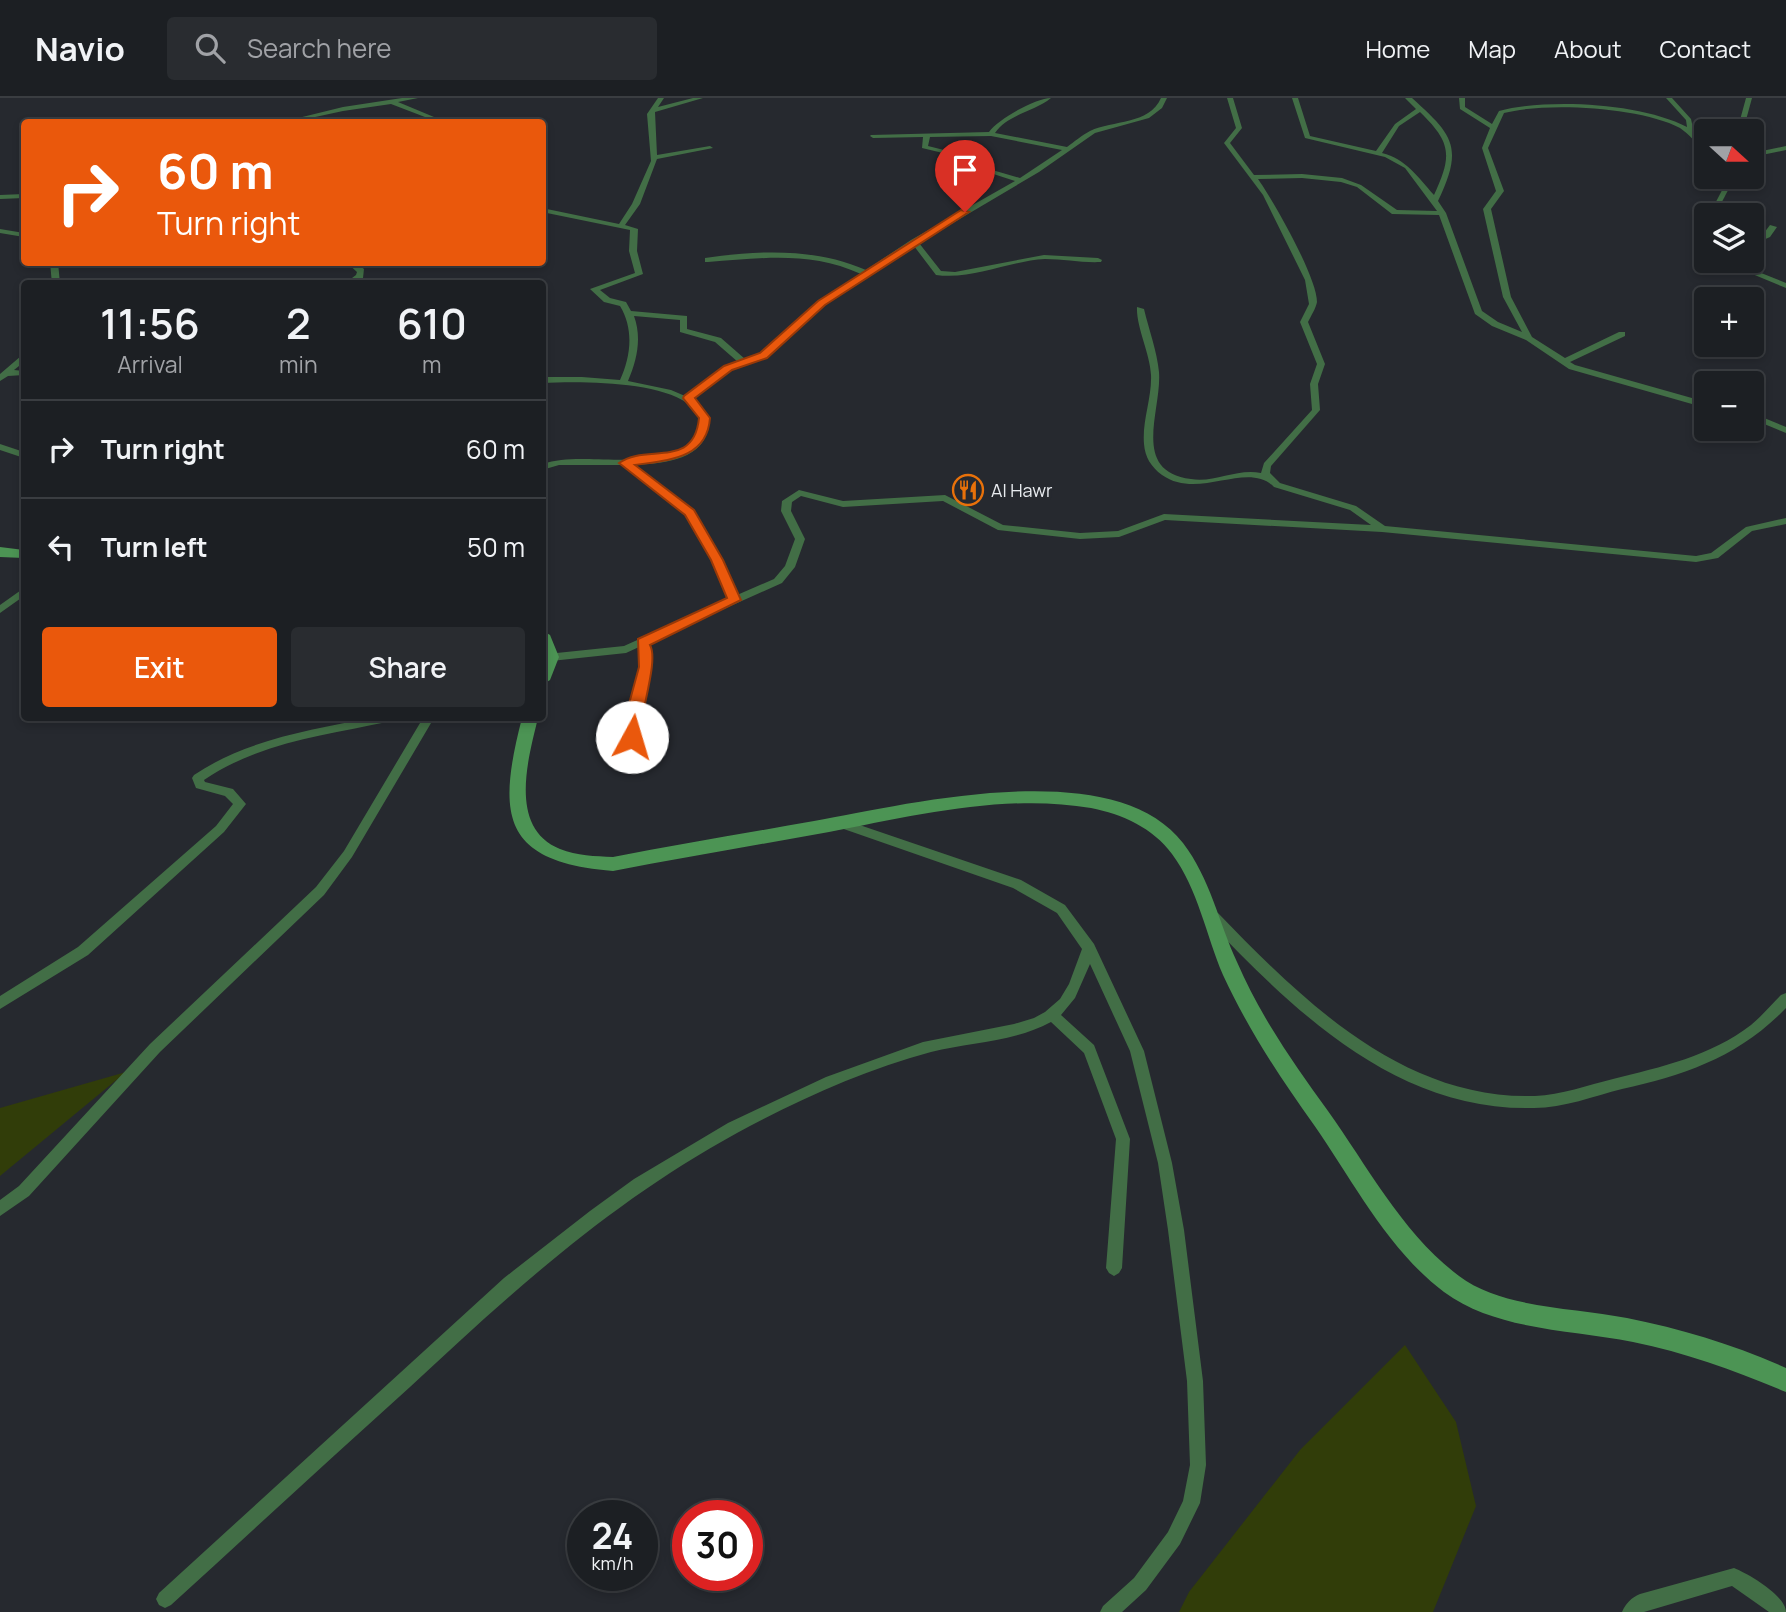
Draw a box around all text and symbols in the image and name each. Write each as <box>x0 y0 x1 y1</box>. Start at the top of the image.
search box <box>167 17 657 80</box>
text: Navio <box>35 26 125 71</box>
icon: search <box>191 29 229 67</box>
text: Search here <box>247 30 391 66</box>
text: Home <box>1365 32 1430 65</box>
text: Map <box>1468 32 1516 65</box>
text: About <box>1554 32 1622 65</box>
text: Contact <box>1660 32 1751 65</box>
north arrow <box>1694 119 1764 189</box>
map controls <box>1694 119 1764 441</box>
text: 60 m <box>157 137 274 204</box>
pin <box>935 140 995 212</box>
icon: right <box>42 147 133 238</box>
icon: arrive <box>946 151 984 189</box>
text: Turn right <box>157 201 300 245</box>
button: layers <box>1694 203 1764 273</box>
button: + <box>1694 287 1764 357</box>
text: 11:56 <box>100 294 200 352</box>
text: 2 <box>286 294 311 352</box>
text: 610 <box>397 294 467 352</box>
text: Arrival <box>117 348 183 380</box>
text: min <box>279 348 318 380</box>
text: m <box>422 348 442 380</box>
button: − <box>1694 371 1764 441</box>
icon: right <box>42 430 80 468</box>
text: Turn right <box>101 431 225 467</box>
text: 60 m <box>466 431 525 467</box>
restaurant icon: Al Hawr <box>951 473 985 507</box>
place label: Al Hawr <box>991 478 1053 502</box>
icon: left <box>42 528 80 566</box>
text: Turn left <box>101 529 208 565</box>
text: 50 m <box>467 529 525 565</box>
button: Exit <box>42 627 277 707</box>
button: Share <box>291 627 525 707</box>
position arrow <box>595 700 669 774</box>
speed limit sign: 30 <box>672 1500 763 1591</box>
text: 24 <box>592 1512 633 1560</box>
text: km/h <box>592 1551 633 1575</box>

